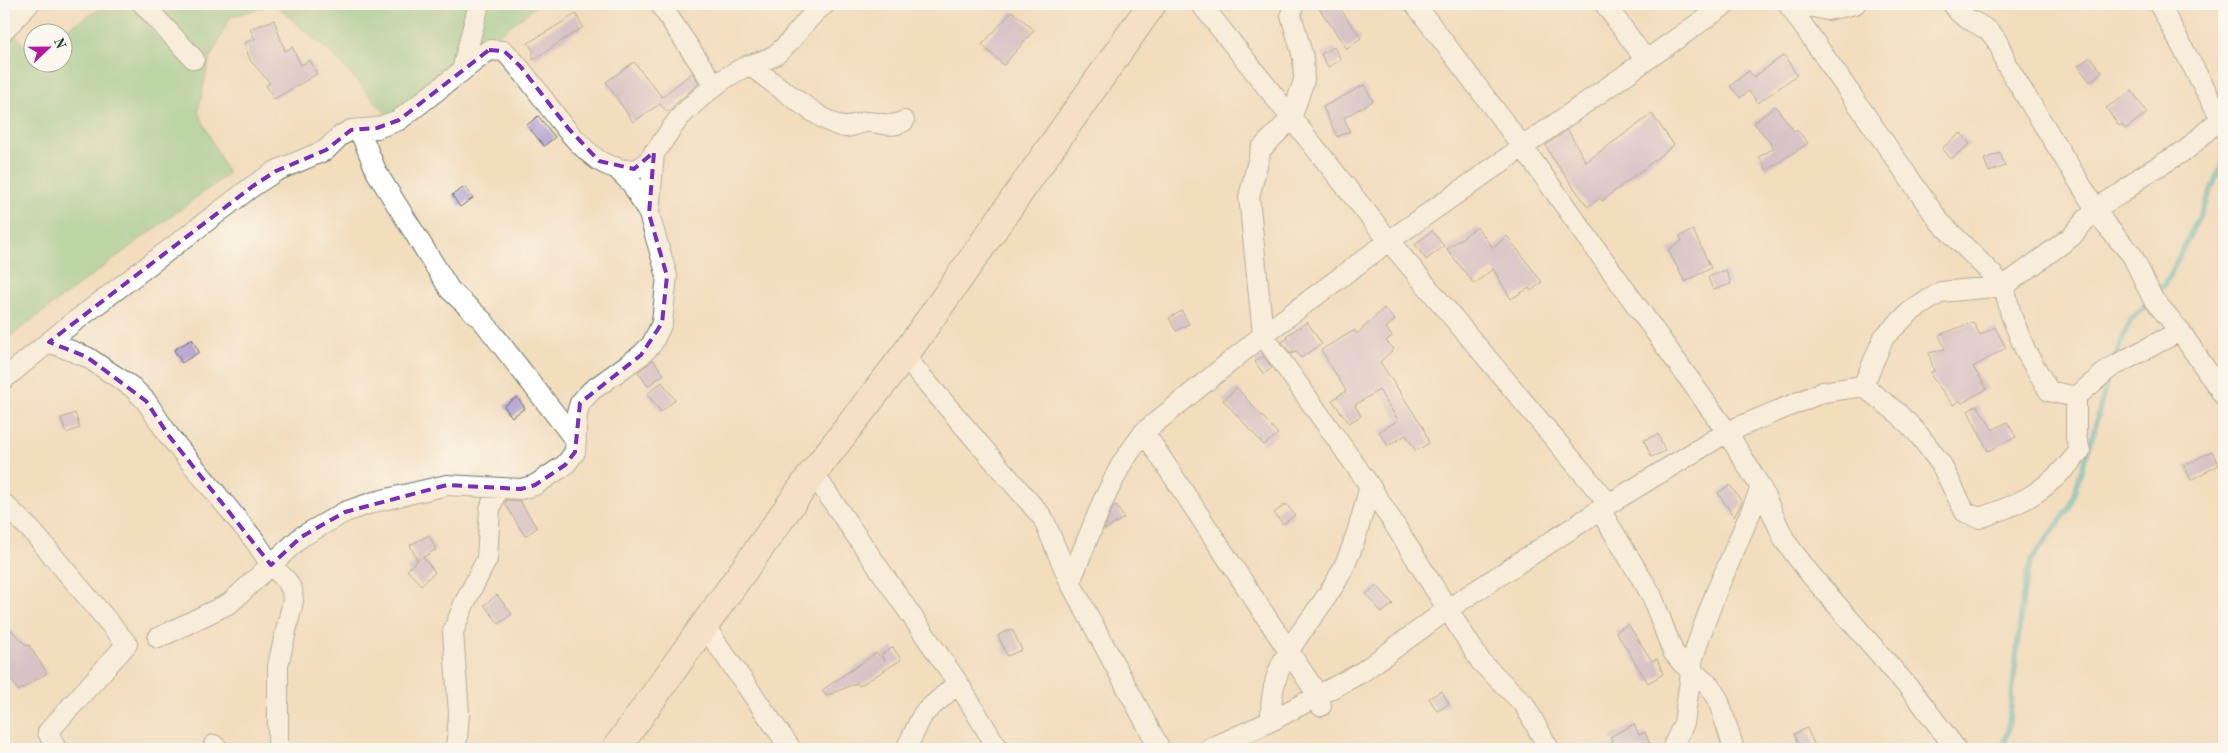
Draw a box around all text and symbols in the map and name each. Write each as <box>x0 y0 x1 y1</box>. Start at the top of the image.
north arrow <box>22 22 72 72</box>
text: N <box>51 36 68 51</box>

